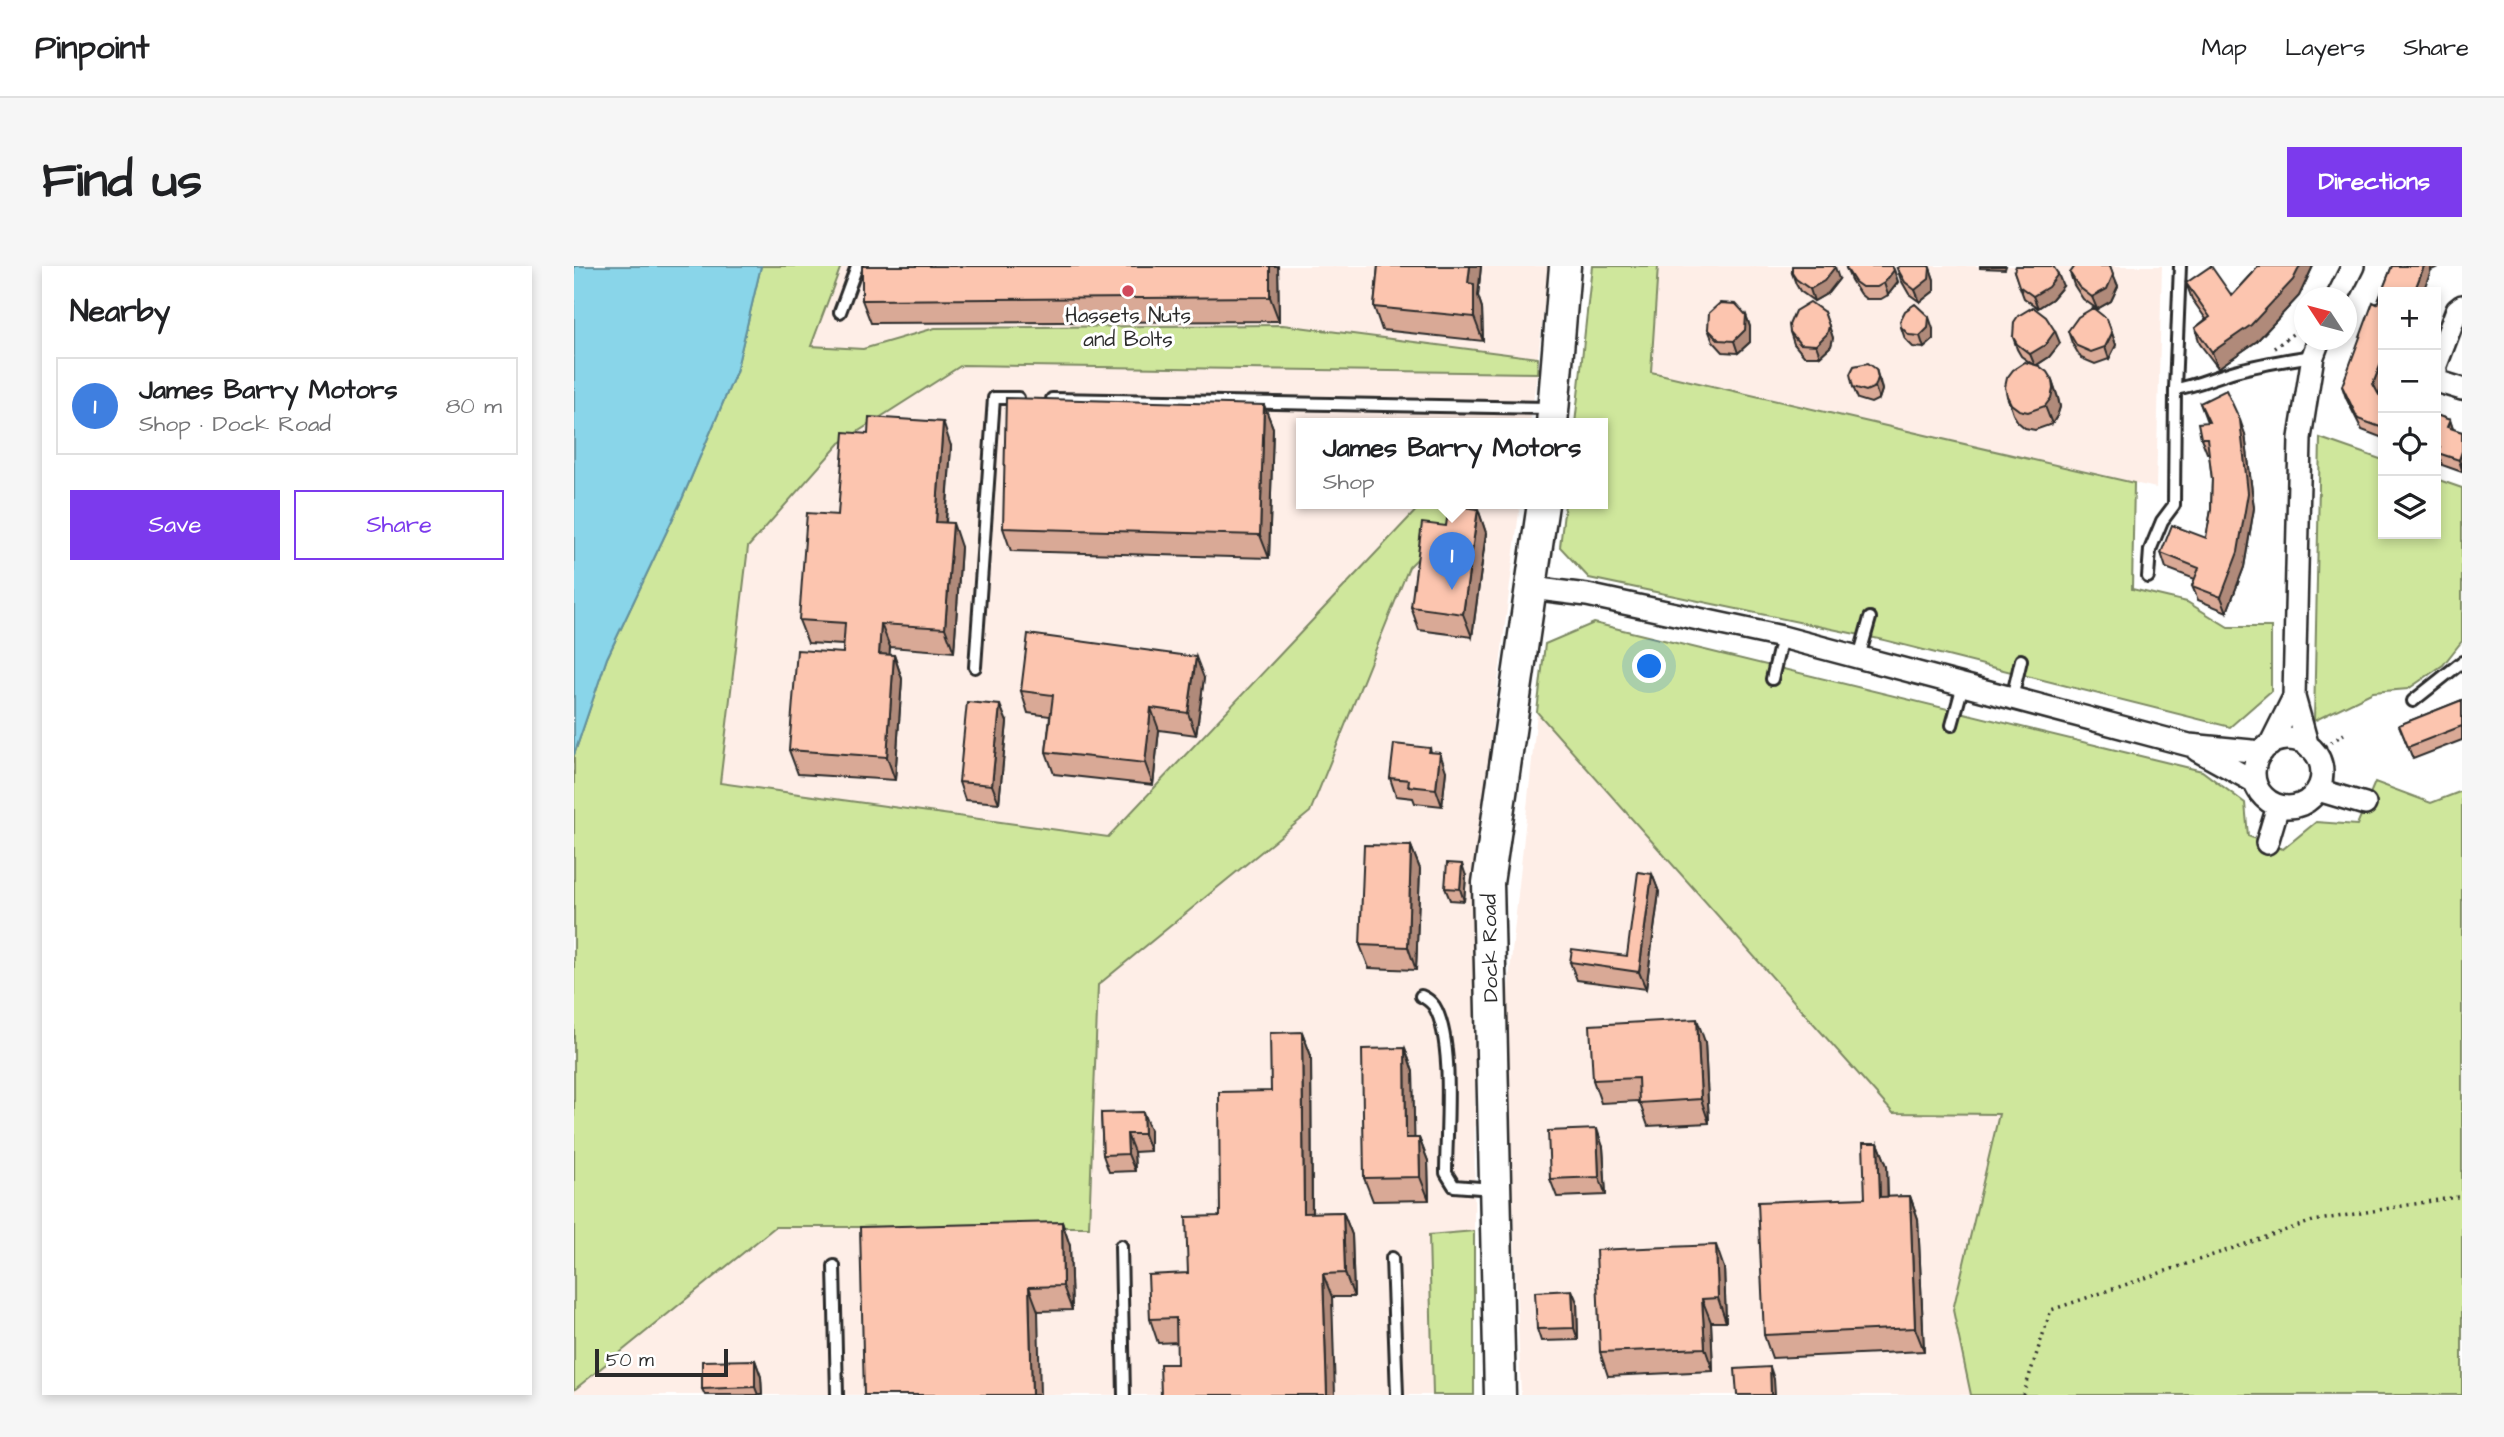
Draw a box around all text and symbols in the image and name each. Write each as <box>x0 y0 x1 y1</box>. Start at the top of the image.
text: Pinpoint <box>35 25 149 71</box>
text: Map <box>2202 31 2247 65</box>
text: Layers <box>2285 31 2365 65</box>
text: Share <box>2403 31 2469 65</box>
button: Directions <box>2287 147 2462 217</box>
text: Find us <box>42 148 202 216</box>
marker: Hassets Nuts and Bolts <box>1120 283 1136 299</box>
north arrow <box>2294 287 2357 350</box>
map controls <box>2378 287 2441 539</box>
button: + <box>2378 287 2441 350</box>
text: Nearby <box>70 291 170 333</box>
place label: Hassets Nuts and Bolts <box>1065 301 1191 354</box>
button: − <box>2378 350 2441 413</box>
text: James Barry Motors <box>139 372 398 408</box>
text: 1 <box>94 390 96 422</box>
text: 80 m <box>445 390 502 422</box>
text: Shop · Dock Road <box>139 408 331 440</box>
button: locate <box>2378 413 2441 476</box>
popup <box>1296 418 1608 509</box>
text: James Barry Motors <box>1323 430 1581 466</box>
text: Shop <box>1323 466 1375 498</box>
button: layers <box>2378 476 2441 539</box>
button: Save <box>70 490 280 560</box>
button: Share <box>294 490 504 560</box>
pin: 1 <box>1429 532 1475 590</box>
your location <box>1632 649 1666 683</box>
street label: Dock Road <box>1475 893 1505 1002</box>
scale bar <box>595 1346 728 1378</box>
text: 50 m <box>606 1347 654 1374</box>

